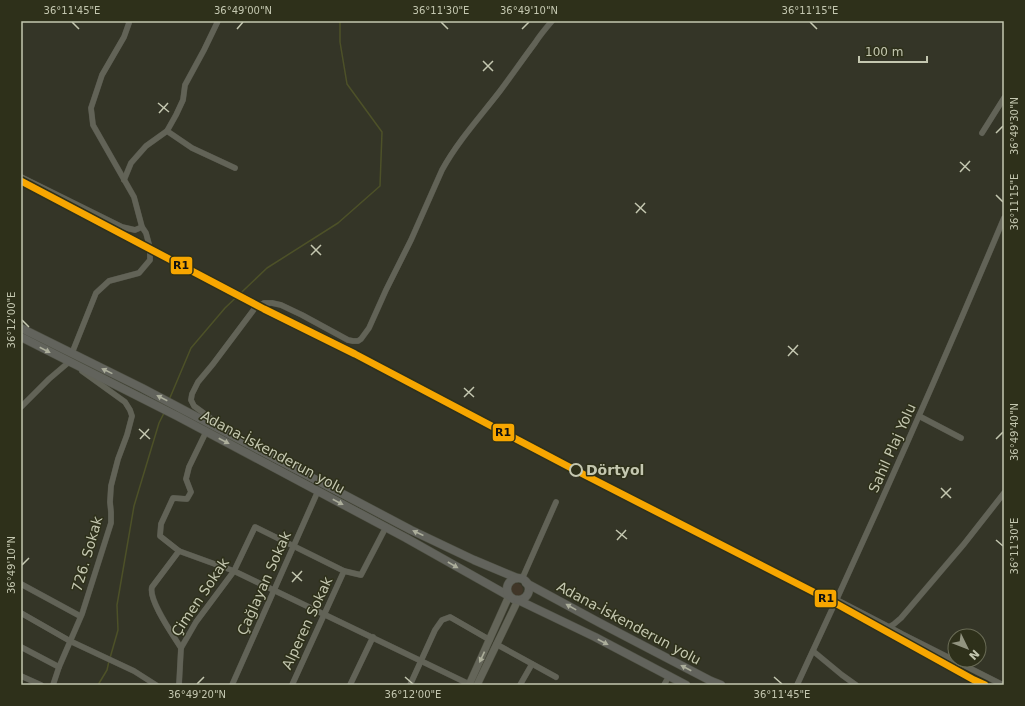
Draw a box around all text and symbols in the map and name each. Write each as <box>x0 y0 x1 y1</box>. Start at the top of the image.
text: 36°11'45"E <box>44 5 100 16</box>
text: 36°49'00"N <box>214 5 272 16</box>
text: 36°11'30"E <box>413 5 469 16</box>
text: 36°49'10"N <box>500 5 558 16</box>
text: 36°11'15"E <box>782 5 838 16</box>
scale bar <box>859 38 927 64</box>
text: 100 m <box>865 45 903 59</box>
text: 36°49'30"N <box>1009 97 1020 155</box>
text: 36°11'15"E <box>1009 174 1020 230</box>
line badge: R1 <box>170 256 193 275</box>
text: R1 <box>173 259 189 272</box>
text: 36°12'00"E <box>6 292 17 348</box>
one-way arrow <box>39 346 51 353</box>
one-way arrow <box>101 368 113 374</box>
one-way arrow <box>156 395 168 401</box>
street label: Sahil Plaj Yolu <box>865 401 919 495</box>
text: 36°49'40"N <box>1009 403 1020 461</box>
street label: Adana-İskenderun yolu <box>198 406 348 497</box>
line badge: R1 <box>492 423 515 442</box>
text: R1 <box>495 426 511 439</box>
one-way arrow <box>218 438 230 444</box>
place label: Dörtyol <box>586 462 644 478</box>
marker: Dörtyol <box>569 463 583 477</box>
one-way arrow <box>333 499 344 505</box>
street label: 726. Sokak <box>69 514 106 594</box>
text: 36°11'30"E <box>1009 518 1020 574</box>
street label: Çağlayan Sokak <box>234 528 294 637</box>
one-way arrow <box>412 530 424 536</box>
text: 36°49'10"N <box>6 536 17 594</box>
street label: Çimen Sokak <box>168 554 233 639</box>
one-way arrow <box>447 561 458 568</box>
street label: Alperen Sokak <box>279 573 336 672</box>
street label: Adana-İskenderun yolu <box>554 577 704 668</box>
line badge: R1 <box>814 589 837 608</box>
text: R1 <box>818 592 834 605</box>
one-way arrow <box>565 604 577 610</box>
north arrow <box>947 628 987 668</box>
one-way arrow <box>597 638 609 645</box>
text: N <box>966 647 982 662</box>
one-way arrow <box>479 652 485 663</box>
one-way arrow <box>680 665 692 671</box>
text: 36°49'20"N <box>168 689 226 700</box>
text: 36°12'00"E <box>385 689 441 700</box>
text: 36°11'45"E <box>754 689 810 700</box>

